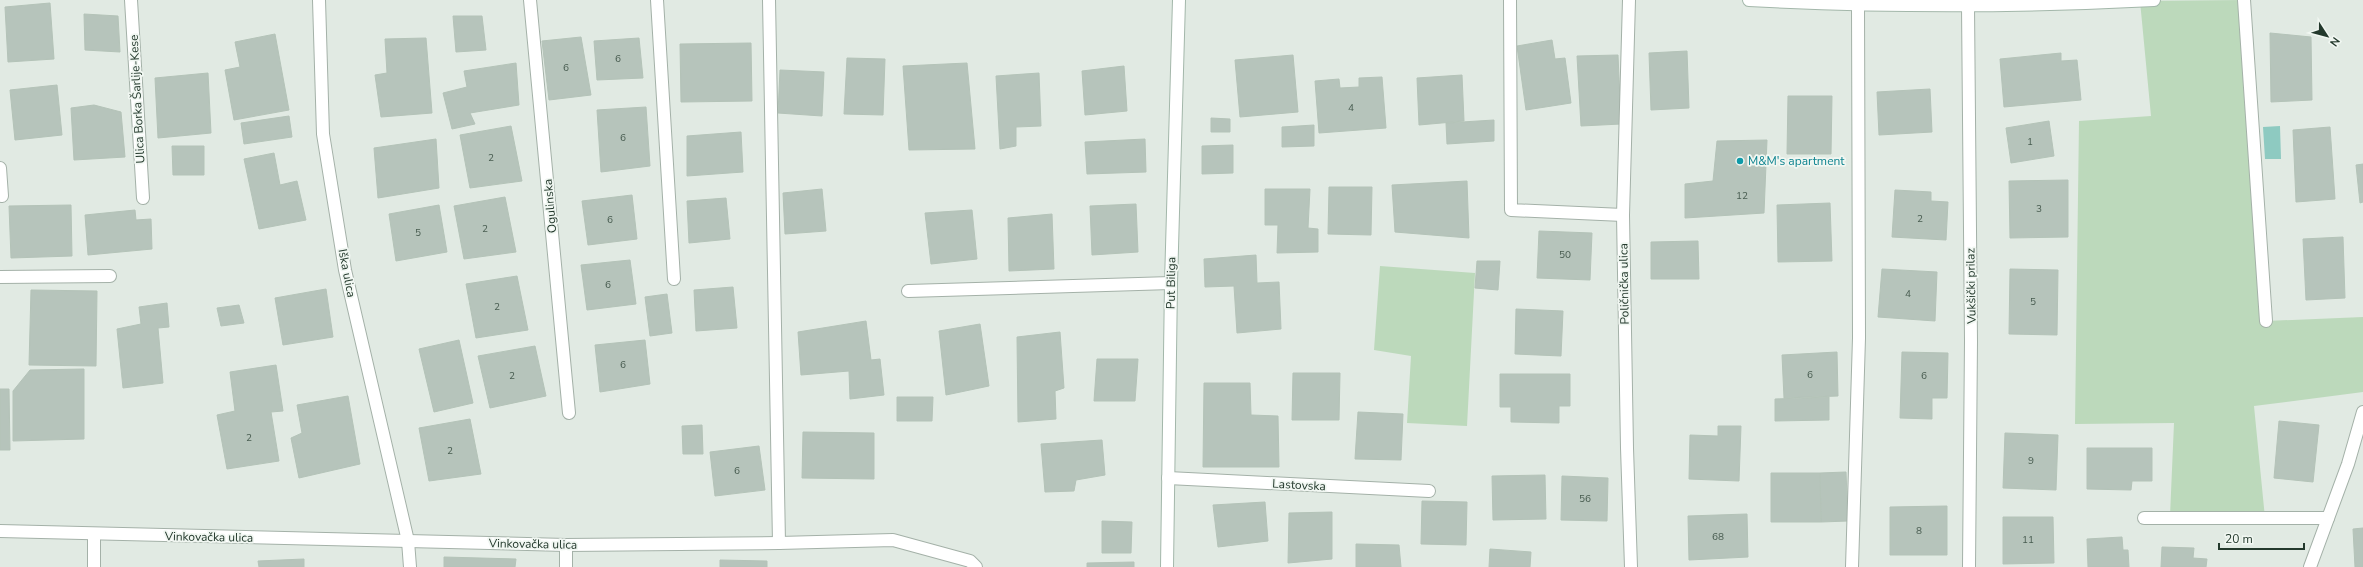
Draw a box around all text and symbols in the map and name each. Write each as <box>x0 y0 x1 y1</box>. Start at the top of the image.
north arrow <box>2307 16 2347 56</box>
street label: Ulica Borka Šarlije-Kese <box>126 34 148 164</box>
text: N <box>2326 34 2343 49</box>
house number: 6 <box>615 52 621 66</box>
house number: 6 <box>563 61 569 75</box>
house number: 4 <box>1348 101 1354 115</box>
house number: 6 <box>620 131 626 145</box>
house number: 1 <box>2027 135 2033 149</box>
house number: 2 <box>488 151 494 165</box>
place label: M&M's apartment <box>1748 153 1845 169</box>
marker: M&M's apartment <box>1735 156 1745 166</box>
street label: Ogulinska <box>540 178 560 234</box>
house number: 12 <box>1736 189 1748 203</box>
house number: 3 <box>2036 202 2042 216</box>
house number: 2 <box>1917 212 1923 226</box>
house number: 6 <box>607 213 613 227</box>
house number: 2 <box>482 222 488 236</box>
house number: 5 <box>415 226 421 240</box>
street label: Poličnička ulica <box>1615 243 1633 325</box>
street label: Iška ulica <box>334 247 360 299</box>
house number: 50 <box>1559 248 1571 262</box>
street label: Vukšički prilaz <box>1962 248 1980 325</box>
street label: Put Biliga <box>1163 257 1179 309</box>
house number: 6 <box>605 278 611 292</box>
house number: 4 <box>1905 287 1911 301</box>
house number: 5 <box>2030 295 2036 309</box>
house number: 2 <box>494 300 500 314</box>
house number: 6 <box>620 358 626 372</box>
house number: 6 <box>1807 368 1813 382</box>
house number: 2 <box>509 369 515 383</box>
house number: 6 <box>1921 369 1927 383</box>
house number: 2 <box>246 431 252 445</box>
house number: 2 <box>447 444 453 458</box>
house number: 9 <box>2028 454 2034 468</box>
house number: 6 <box>734 464 740 478</box>
street label: Lastovska <box>1272 476 1326 494</box>
house number: 56 <box>1579 492 1591 506</box>
house number: 8 <box>1916 524 1922 538</box>
scale bar <box>2219 525 2304 551</box>
street label: Vinkovačka ulica <box>164 528 253 546</box>
house number: 68 <box>1712 530 1724 544</box>
text: 20 m <box>2225 531 2253 547</box>
house number: 11 <box>2022 533 2034 547</box>
street label: Vinkovačka ulica <box>488 535 577 553</box>

